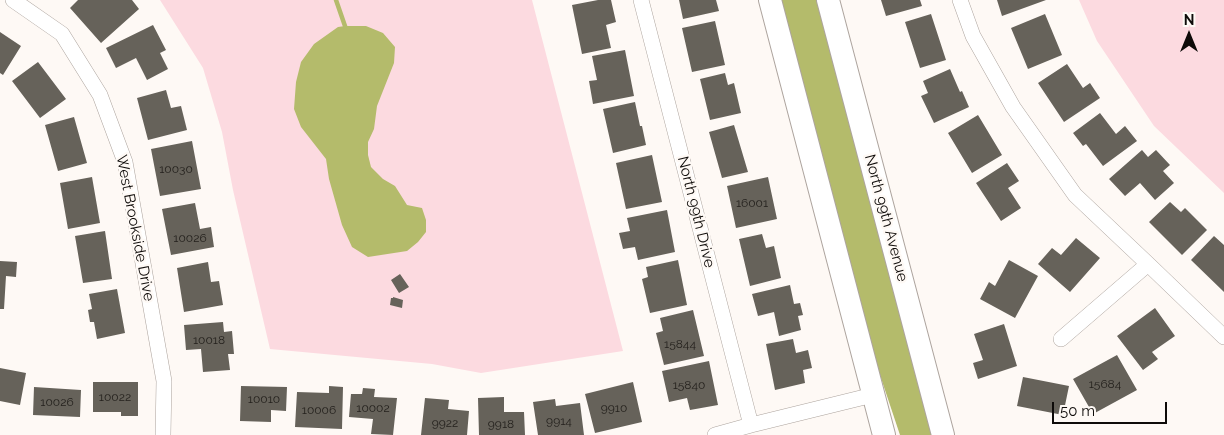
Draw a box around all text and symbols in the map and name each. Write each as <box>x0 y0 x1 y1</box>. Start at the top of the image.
north arrow <box>1164 10 1214 60</box>
text: N <box>1184 12 1194 28</box>
street label: North 99th Avenue <box>860 152 912 284</box>
street label: West Brookside Drive <box>112 153 158 303</box>
street label: North 99th Drive <box>673 154 719 270</box>
house number: 10030 <box>159 162 193 176</box>
house number: 16001 <box>736 196 768 210</box>
house number: 10026 <box>173 231 207 245</box>
house number: 10018 <box>193 333 225 347</box>
house number: 15844 <box>664 337 696 351</box>
house number: 15684 <box>1089 377 1121 391</box>
house number: 15840 <box>673 378 705 392</box>
house number: 10022 <box>99 390 131 404</box>
house number: 10010 <box>248 392 280 406</box>
scale bar <box>1054 392 1169 424</box>
house number: 10026 <box>40 395 74 409</box>
house number: 10002 <box>356 401 390 415</box>
house number: 9910 <box>601 401 627 415</box>
text: 50 m <box>1060 402 1095 420</box>
house number: 10006 <box>302 403 336 417</box>
house number: 9914 <box>546 414 572 428</box>
house number: 9922 <box>432 416 458 430</box>
house number: 9918 <box>488 417 514 431</box>

